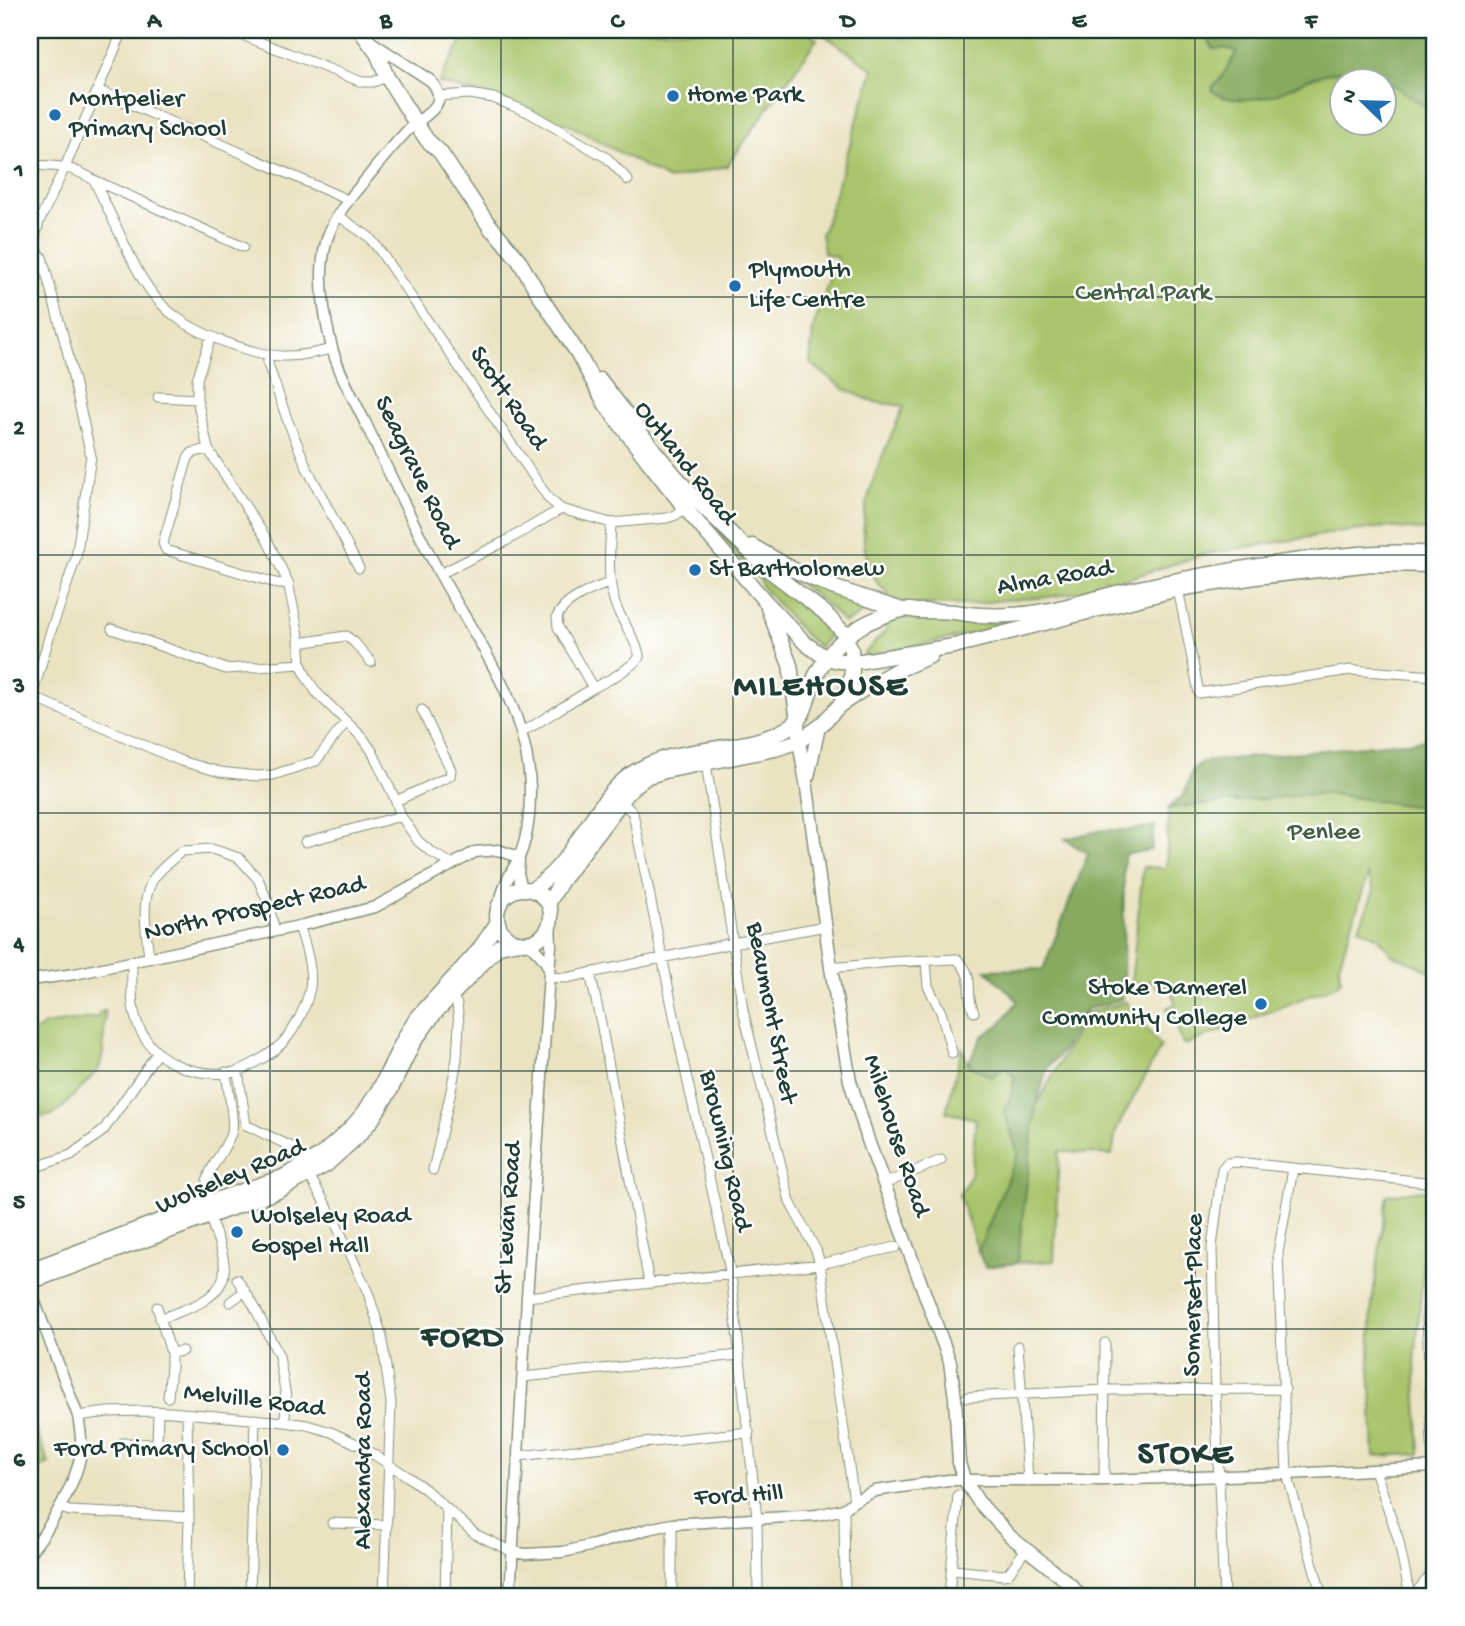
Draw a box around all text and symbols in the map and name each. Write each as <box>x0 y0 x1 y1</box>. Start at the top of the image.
text: A <box>146 9 162 36</box>
text: B <box>379 9 393 36</box>
text: C <box>611 9 626 36</box>
text: D <box>839 9 857 36</box>
text: E <box>1072 9 1088 36</box>
text: F <box>1304 9 1319 36</box>
north arrow <box>1328 66 1398 136</box>
place label: Home Park <box>687 81 805 112</box>
place label: Montpelier Primary School <box>68 85 227 146</box>
text: N <box>1338 87 1364 107</box>
marker: Home Park <box>665 88 681 104</box>
marker: Montpelier Primary School <box>47 107 63 123</box>
text: 1 <box>13 158 24 185</box>
place label: Plymouth Life Centre <box>748 256 865 317</box>
marker: Plymouth Life Centre <box>727 278 743 294</box>
park label: Central Park <box>1075 279 1213 310</box>
street label: Scott Road <box>461 341 554 458</box>
street label: Seagrave Road <box>366 392 467 556</box>
street label: Outland Road <box>626 396 743 534</box>
text: 2 <box>13 416 25 443</box>
street label: Alma Road <box>995 553 1117 604</box>
place label: St Bartholomew <box>709 555 884 586</box>
marker: St Bartholomew <box>687 562 703 578</box>
district label: MILEHOUSE <box>733 669 909 707</box>
text: 3 <box>12 674 25 701</box>
park label: Penlee <box>1287 818 1361 849</box>
street label: North Prospect Road <box>142 869 370 950</box>
street label: Beaumont Street <box>737 919 803 1108</box>
text: 4 <box>13 932 25 959</box>
place label: Stoke Damerel Community College <box>1042 974 1248 1035</box>
marker: Stoke Damerel Community College <box>1253 996 1269 1012</box>
street label: Milehouse Road <box>854 1051 936 1223</box>
street label: Browning Road <box>690 1067 758 1236</box>
street label: Wolseley Road <box>152 1132 312 1223</box>
street label: St Levan Road <box>489 1139 531 1295</box>
text: 5 <box>13 1190 25 1217</box>
place label: Wolseley Road Gospel Hall <box>251 1202 412 1263</box>
street label: Somerset Place <box>1178 1213 1212 1377</box>
marker: Wolseley Road Gospel Hall <box>229 1224 245 1240</box>
district label: FORD <box>420 1320 505 1358</box>
street label: Alexandra Road <box>350 1371 381 1549</box>
street label: Melville Road <box>182 1378 328 1426</box>
place label: Ford Primary School <box>53 1435 269 1466</box>
district label: STOKE <box>1138 1437 1235 1475</box>
marker: Ford Primary School <box>275 1442 291 1458</box>
text: 6 <box>13 1448 26 1475</box>
street label: Ford Hill <box>693 1479 784 1515</box>

